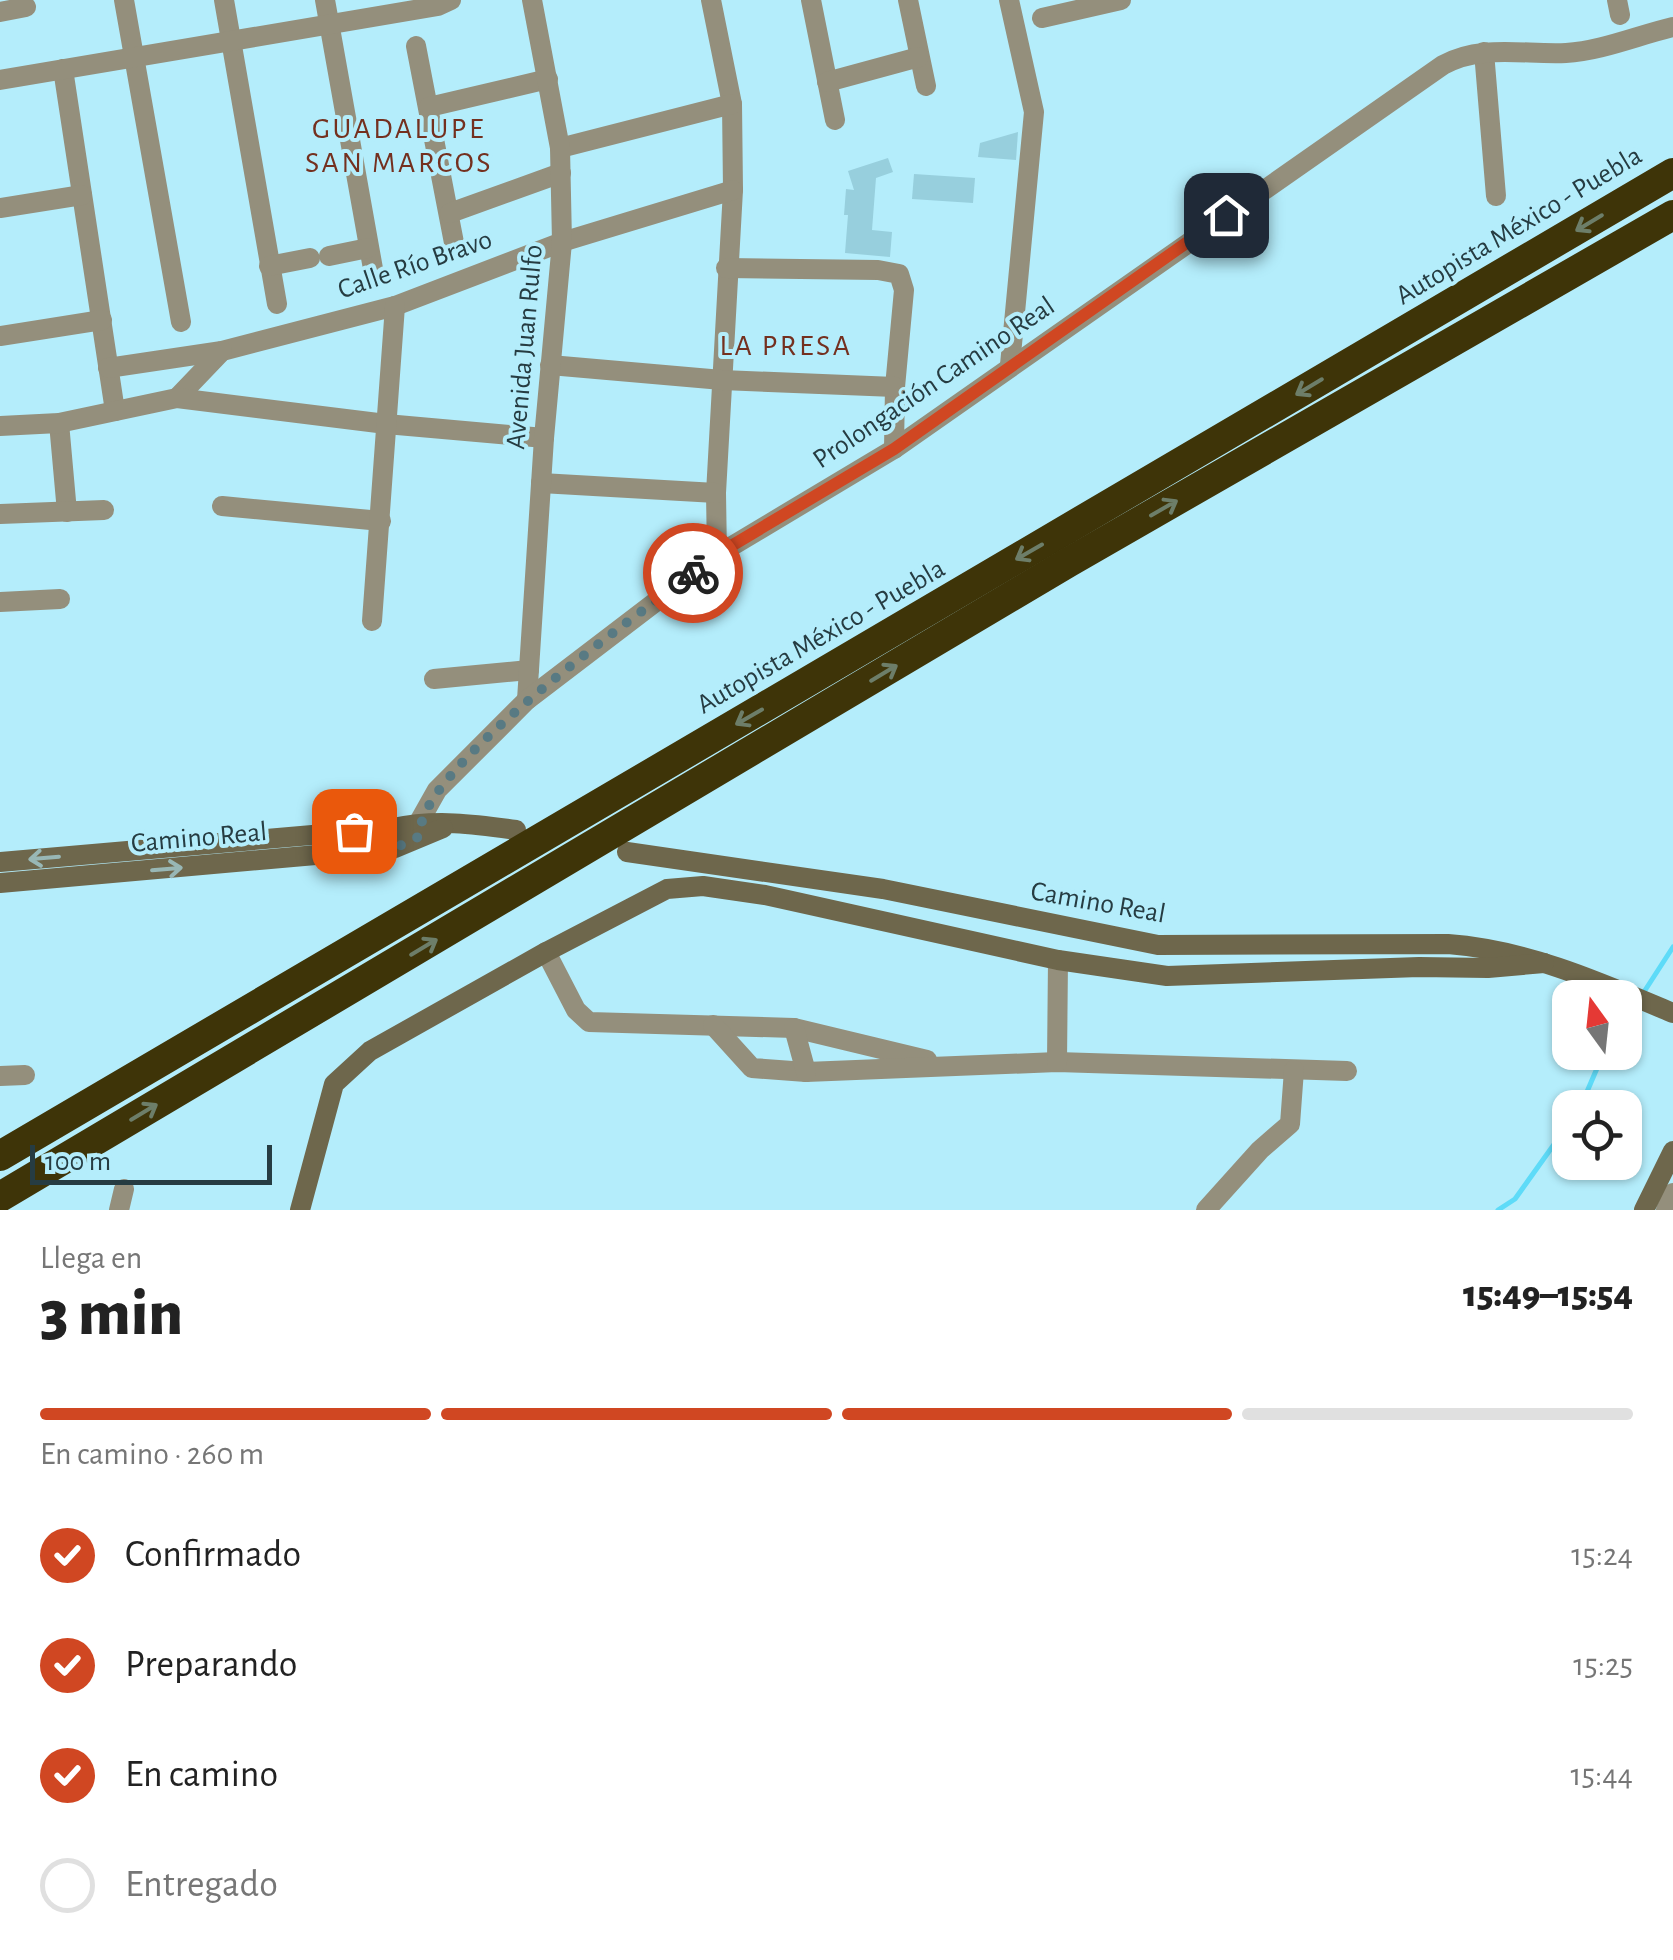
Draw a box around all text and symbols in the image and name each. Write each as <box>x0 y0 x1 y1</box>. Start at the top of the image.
district label: GUADALUPE SAN MARCOS <box>305 114 493 178</box>
street label: Autopista México - Puebla <box>1391 142 1647 310</box>
pin <box>1184 173 1269 258</box>
icon: home <box>1199 188 1254 243</box>
one-way arrow <box>1575 213 1604 233</box>
street label: Calle Río Bravo <box>334 226 496 304</box>
street label: Avenida Juan Rulfo <box>502 243 548 451</box>
street label: Prolongación Camino Real <box>808 292 1060 474</box>
district label: LA PRESA <box>720 331 852 361</box>
one-way arrow <box>1295 378 1324 398</box>
one-way arrow <box>1148 497 1178 517</box>
courier <box>643 523 743 623</box>
one-way arrow <box>1015 543 1044 563</box>
icon: bike <box>666 546 721 601</box>
street label: Autopista México - Puebla <box>692 554 950 719</box>
one-way arrow <box>869 663 898 683</box>
one-way arrow <box>735 707 764 727</box>
pin <box>312 789 397 874</box>
icon: bag <box>327 804 382 859</box>
street label: Camino Real <box>130 818 268 858</box>
one-way arrow <box>28 849 60 868</box>
one-way arrow <box>150 859 182 878</box>
street label: Camino Real <box>1028 877 1168 929</box>
one-way arrow <box>409 937 438 957</box>
north arrow <box>1552 980 1642 1070</box>
map controls <box>1552 980 1642 1180</box>
button: locate <box>1552 1090 1642 1180</box>
one-way arrow <box>129 1102 158 1122</box>
scale bar <box>30 1140 272 1184</box>
text: 100 m <box>45 1148 111 1176</box>
text: Llega en <box>40 1242 142 1274</box>
text: 15:49–15:54 <box>1463 1276 1633 1314</box>
text: 3 min <box>40 1282 183 1347</box>
text: En camino · 260 m <box>40 1438 264 1470</box>
icon: check <box>40 1528 95 1583</box>
text: Confirmado <box>125 1536 301 1574</box>
text: 15:24 <box>1571 1539 1633 1571</box>
icon: check <box>40 1638 95 1693</box>
text: Preparando <box>125 1646 298 1684</box>
text: 15:25 <box>1573 1649 1633 1681</box>
icon: check <box>40 1748 95 1803</box>
text: En camino <box>125 1756 278 1794</box>
text: 15:44 <box>1571 1759 1633 1791</box>
text: Entregado <box>125 1866 278 1904</box>

